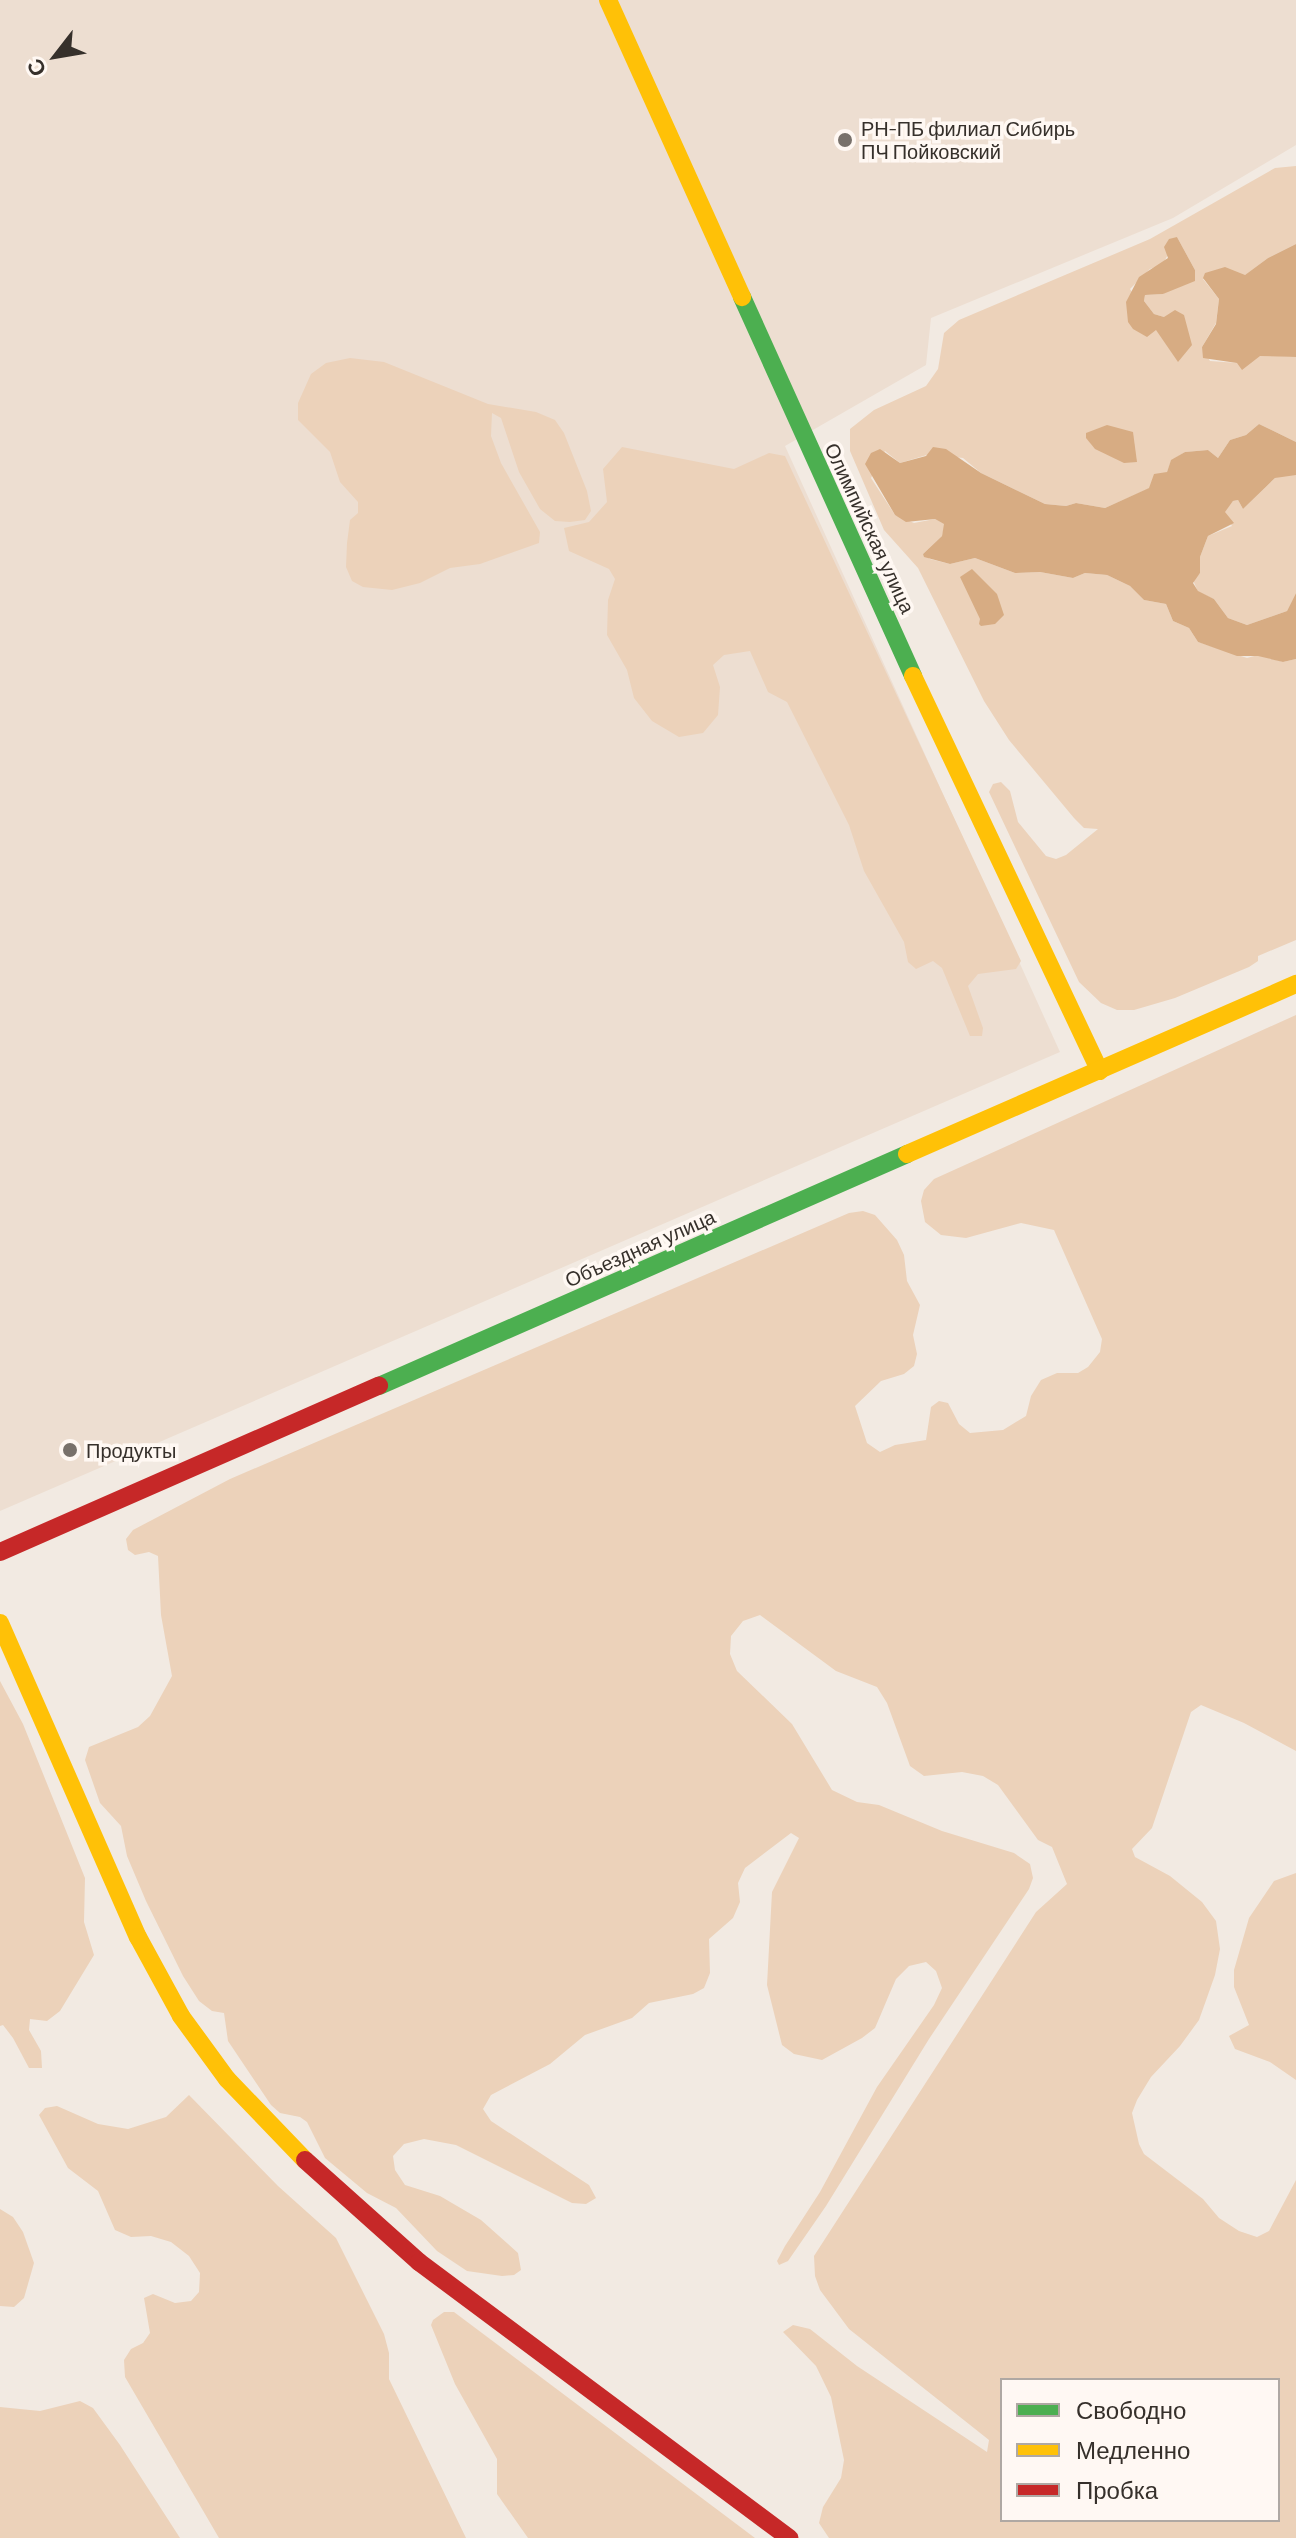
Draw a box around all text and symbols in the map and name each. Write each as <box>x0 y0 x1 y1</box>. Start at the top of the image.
north arrow <box>16 16 96 96</box>
text: С <box>20 55 51 82</box>
place label: РН-ПБ филиал Сибирь ПЧ Пойковский <box>861 116 1075 163</box>
marker: РН-ПБ филиал Сибирь ПЧ Пойковский <box>836 131 854 149</box>
street label: Олимпийская улица <box>820 439 920 617</box>
street label: Объездная улица <box>561 1204 719 1292</box>
place label: Продукты <box>86 1438 176 1462</box>
marker: Продукты <box>61 1441 79 1459</box>
legend <box>1000 2378 1280 2522</box>
text: Свободно <box>1076 2395 1186 2424</box>
text: Медленно <box>1076 2435 1190 2464</box>
text: Пробка <box>1076 2475 1158 2504</box>

